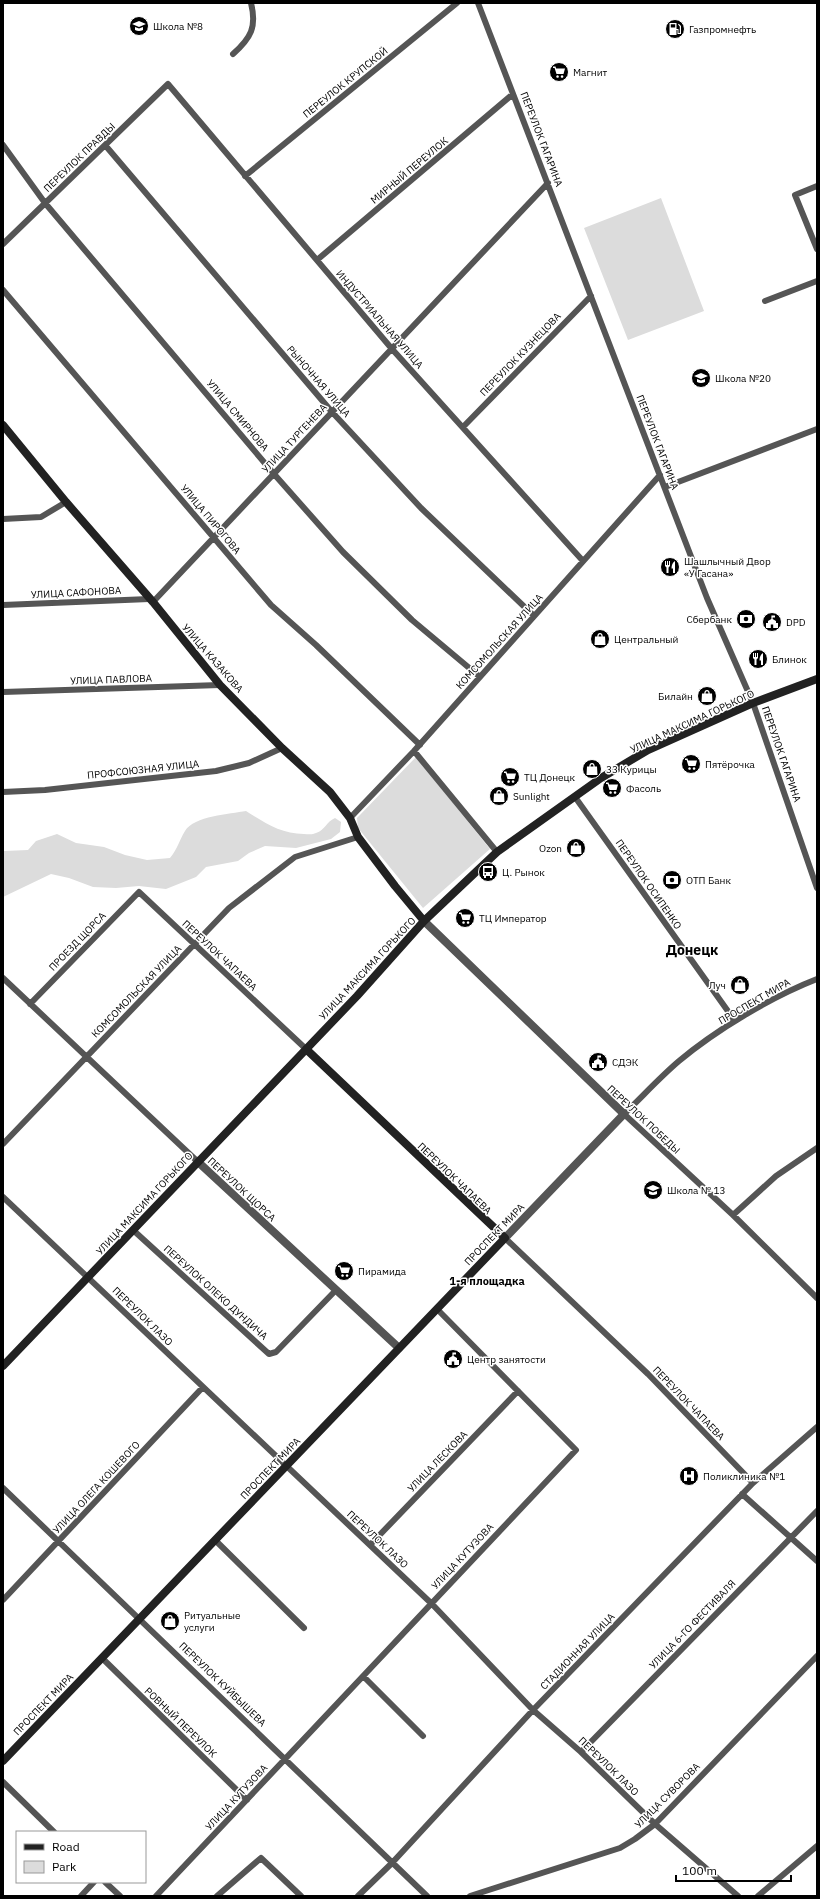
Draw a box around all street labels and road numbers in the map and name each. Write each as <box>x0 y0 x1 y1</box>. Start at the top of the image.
street label: ПЕРЕУЛОК КРУПСКОЙ <box>300 44 390 121</box>
street label: ПЕРЕУЛОК ГАГАРИНА <box>517 90 566 189</box>
street label: ПЕРЕУЛОК ПРАВДЫ <box>41 120 118 195</box>
street label: МИРНЫЙ ПЕРЕУЛОК <box>368 134 451 207</box>
street label: ИНДУСТРИАЛЬНАЯ УЛИЦА <box>333 267 426 372</box>
street label: ПЕРЕУЛОК КУЗНЕЦОВА <box>477 309 564 399</box>
street label: РЫНОЧНАЯ УЛИЦА <box>284 343 354 420</box>
street label: УЛИЦА СМИРНОВА <box>204 377 272 454</box>
street label: ПЕРЕУЛОК ГАГАРИНА <box>633 393 682 492</box>
street label: УЛИЦА ТУРГЕНЕВА <box>259 401 330 476</box>
street label: УЛИЦА ПИРОГОВА <box>178 482 244 557</box>
street label: УЛИЦА САФОНОВА <box>31 584 122 601</box>
street label: КОМСОМОЛЬСКАЯ УЛИЦА <box>453 591 546 692</box>
street label: УЛИЦА КАЗАКОВА <box>179 621 246 696</box>
street label: УЛИЦА ПАВЛОВА <box>70 672 153 687</box>
street label: УЛИЦА МАКСИМА ГОРЬКОГО <box>628 687 756 756</box>
street label: ПЕРЕУЛОК ГАГАРИНА <box>759 704 804 804</box>
street label: ПРОФСОЮЗНАЯ УЛИЦА <box>87 757 200 782</box>
street label: ПЕРЕУЛОК ОСИПЕНКО <box>613 837 684 932</box>
street label: ПРОЕЗД ЩОРСА <box>46 909 109 973</box>
street label: УЛИЦА МАКСИМА ГОРЬКОГО <box>316 914 418 1022</box>
street label: ПЕРЕУЛОК ЧАПАЕВА <box>179 917 260 994</box>
street label: КОМСОМОЛЬСКАЯ УЛИЦА <box>89 942 184 1040</box>
street label: ПРОСПЕКТ МИРА <box>716 975 793 1027</box>
street label: ПЕРЕУЛОК ПОБЕДЫ <box>604 1082 683 1157</box>
street label: ПЕРЕУЛОК ЧАПАЕВА <box>415 1140 495 1217</box>
street label: УЛИЦА МАКСИМА ГОРЬКОГО <box>93 1149 195 1257</box>
street label: ПЕРЕУЛОК ЩОРСА <box>205 1154 279 1225</box>
street label: ПРОСПЕКТ МИРА <box>462 1200 528 1268</box>
street label: ПЕРЕУЛОК ОЛЕКО ДУНДИЧА <box>161 1242 271 1343</box>
street label: ПЕРЕУЛОК ЛАЗО <box>110 1284 176 1349</box>
street label: ПЕРЕУЛОК ЧАПАЕВА <box>650 1364 728 1443</box>
street label: УЛИЦА ЛЕСКОВА <box>405 1427 470 1495</box>
street label: ПРОСПЕКТ МИРА <box>238 1434 304 1502</box>
street label: УЛИЦА ОЛЕГА КОШЕВОГО <box>50 1438 143 1536</box>
street label: ПЕРЕУЛОК ЛАЗО <box>344 1508 411 1571</box>
street label: УЛИЦА КУТУЗОВА <box>428 1520 497 1592</box>
street label: УЛИЦА 6-ГО ФЕСТИВАЛЯ <box>646 1577 738 1672</box>
street label: СТАДИОННАЯ УЛИЦА <box>537 1610 618 1692</box>
street label: ПЕРЕУЛОК КУЙБЫШЕВА <box>176 1639 269 1730</box>
street label: ПРОСПЕКТ МИРА <box>11 1670 77 1738</box>
street label: РОВНЫЙ ПЕРЕУЛОК <box>142 1684 220 1760</box>
street label: ПЕРЕУЛОК ЛАЗО <box>576 1734 642 1799</box>
street label: УЛИЦА СУВОРОВА <box>632 1760 703 1831</box>
street label: УЛИЦА КУТУЗОВА <box>202 1761 271 1833</box>

